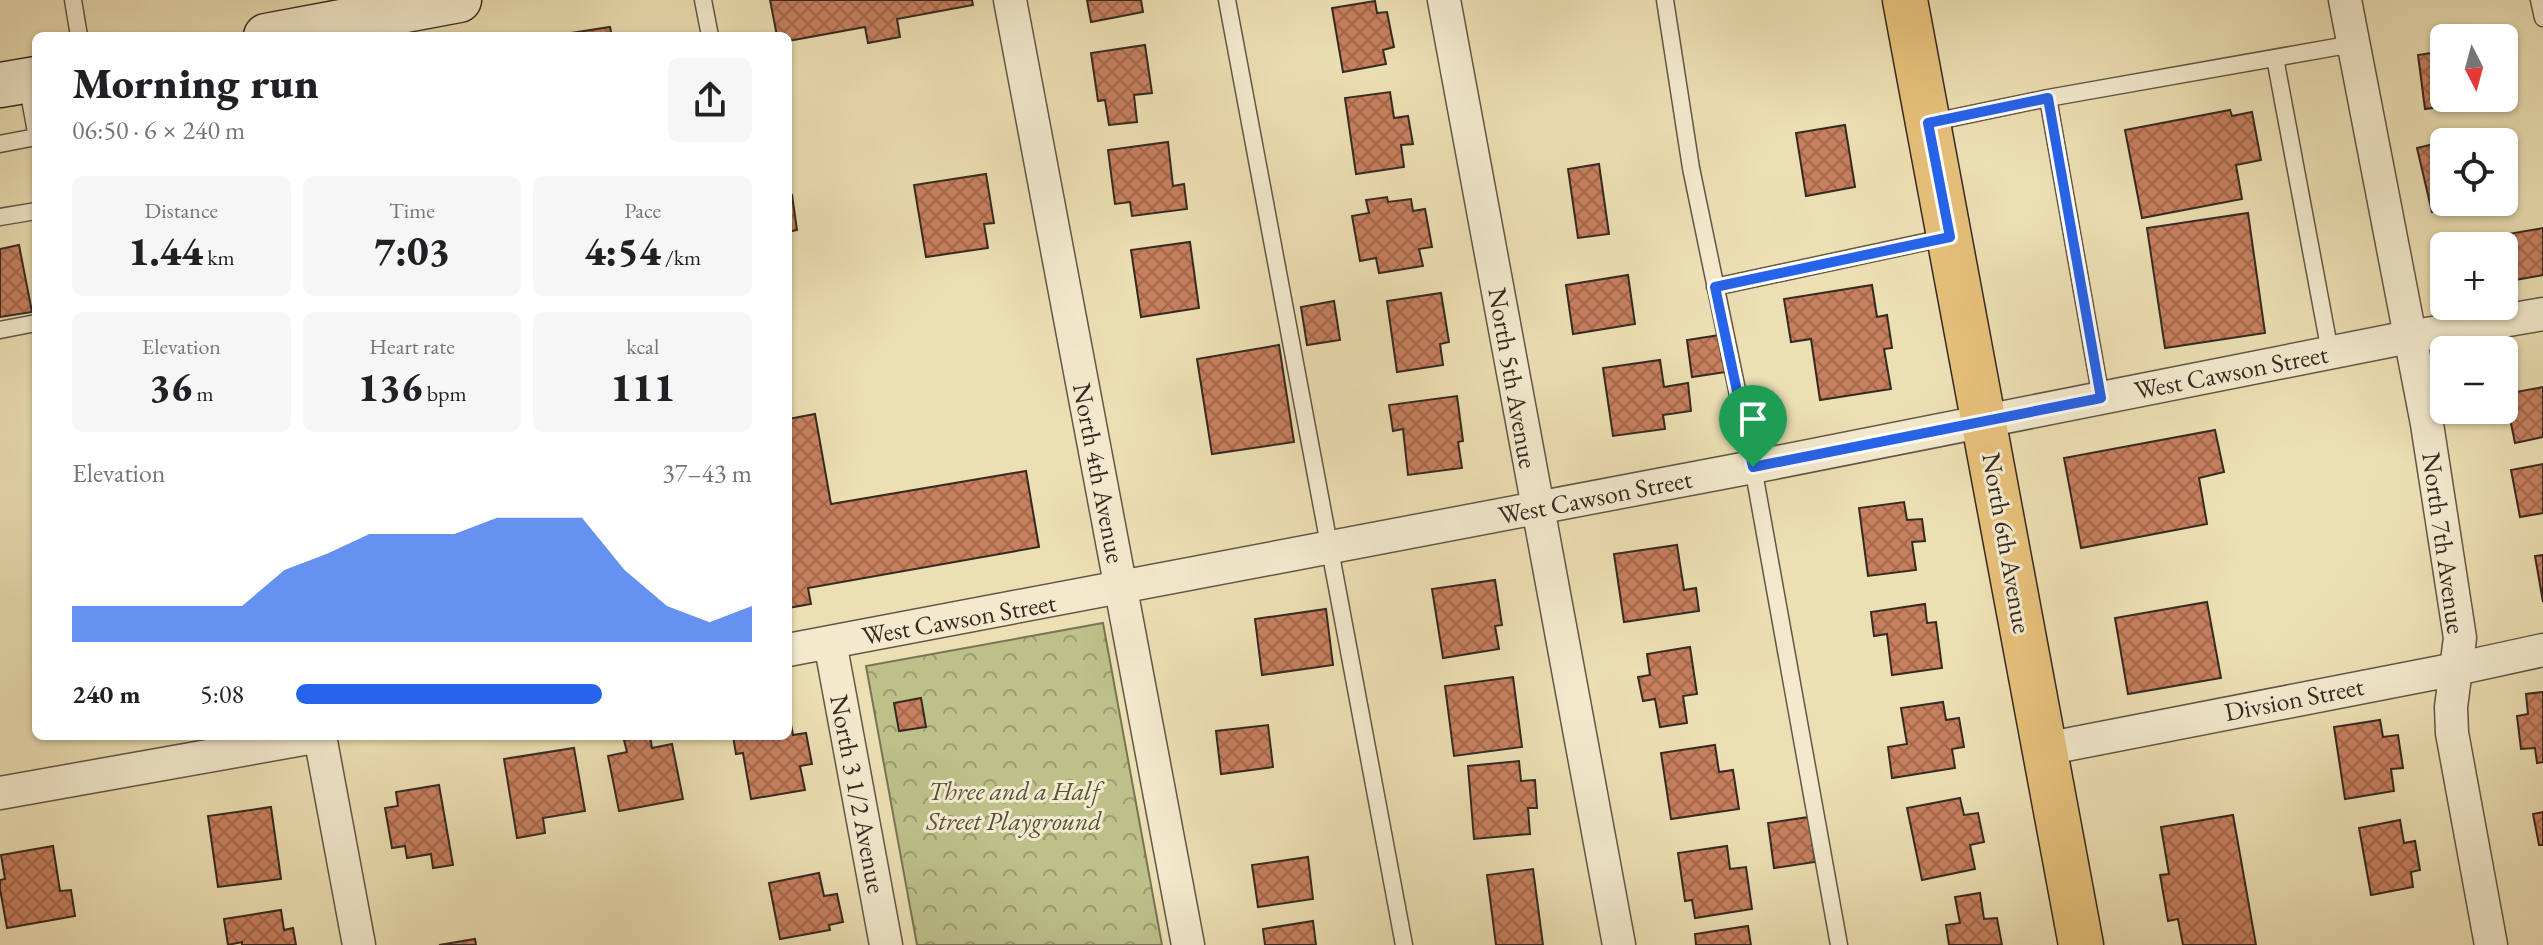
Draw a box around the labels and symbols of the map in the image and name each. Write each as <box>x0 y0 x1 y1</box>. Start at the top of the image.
north arrow <box>2430 24 2518 112</box>
street label: North 5th Avenue <box>1480 285 1546 471</box>
street label: West Cawson Street <box>2131 337 2331 407</box>
street label: North 4th Avenue <box>1065 380 1133 566</box>
pin <box>1719 385 1787 467</box>
street label: North 6th Avenue <box>1974 450 2040 636</box>
street label: North 7th Avenue <box>2414 450 2474 636</box>
street label: West Cawson Street <box>1495 462 1695 532</box>
street label: West Cawson Street <box>859 585 1059 653</box>
street label: Divsion Street <box>2222 669 2366 729</box>
street label: North 3 1/2 Avenue <box>822 692 894 896</box>
park label: Three and a Half Street Playground <box>925 774 1106 838</box>

